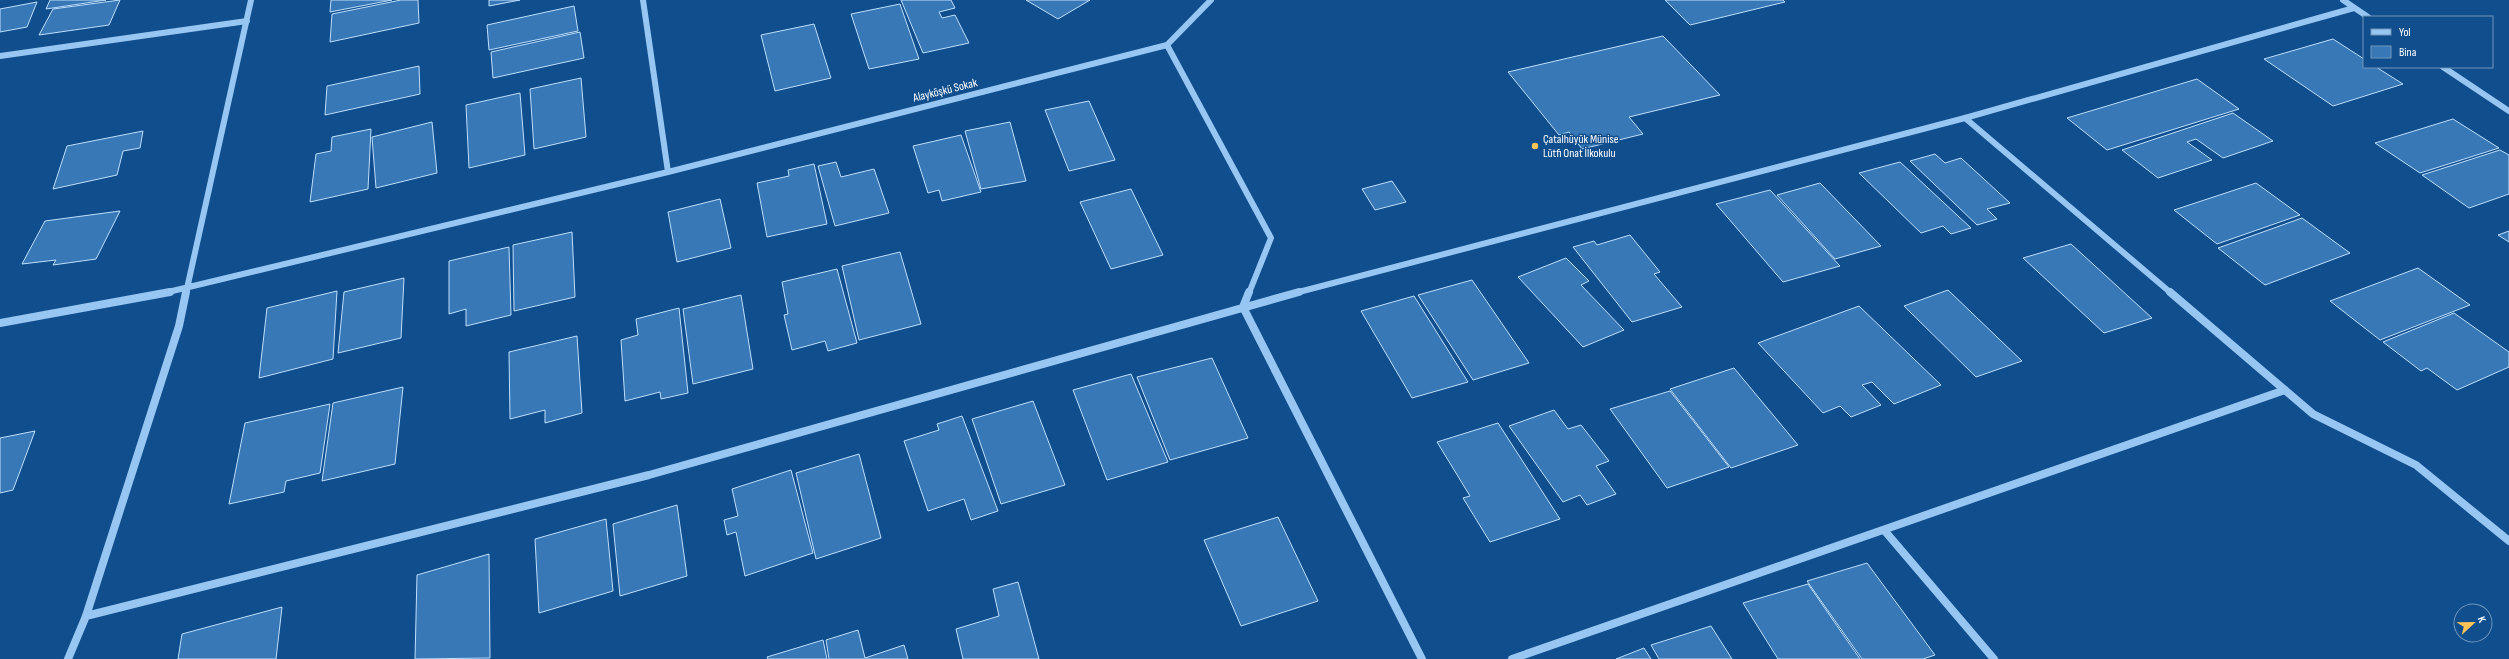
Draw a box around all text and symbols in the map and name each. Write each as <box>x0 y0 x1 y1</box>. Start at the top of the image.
legend <box>2363 16 2493 68</box>
text: Yol <box>2399 25 2411 40</box>
text: Bina <box>2399 45 2417 60</box>
street label: Alayköşkü Sokak <box>910 75 979 106</box>
place label: Çatalhüyük Münise Lütfi Onat İlkokulu <box>1543 132 1619 161</box>
marker: Çatalhüyük Münise Lütfi Onat İlkokulu <box>1530 141 1540 151</box>
north arrow <box>2453 603 2493 643</box>
text: K <box>2475 614 2489 625</box>

